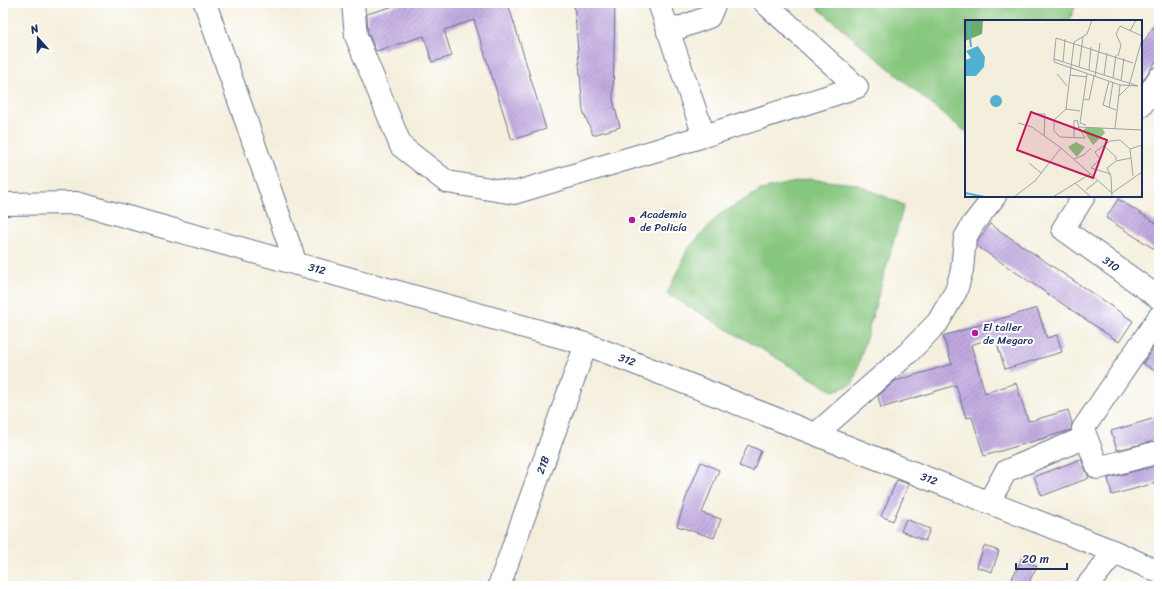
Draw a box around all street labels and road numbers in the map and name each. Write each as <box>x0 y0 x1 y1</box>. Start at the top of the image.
street label: 310 <box>1098 251 1124 277</box>
street label: 312 <box>306 258 328 281</box>
street label: 312 <box>616 348 639 372</box>
street label: 21B <box>531 453 555 477</box>
street label: 312 <box>918 467 941 491</box>

